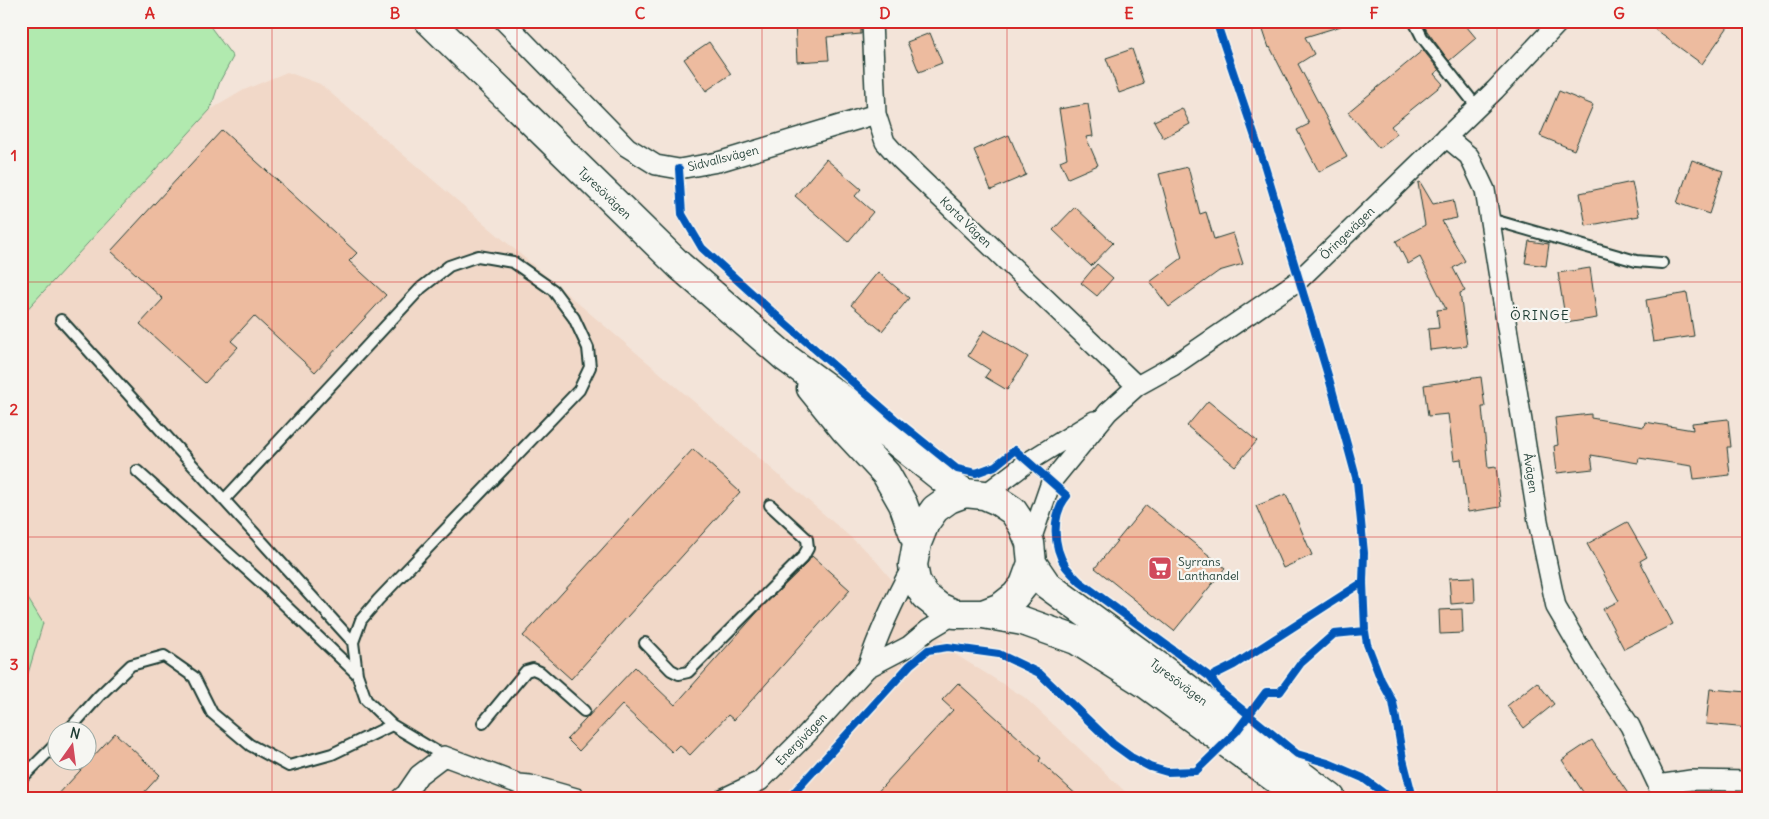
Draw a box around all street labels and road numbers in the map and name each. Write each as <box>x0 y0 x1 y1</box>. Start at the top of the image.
street label: Sidvallsvägen <box>686 142 760 174</box>
street label: Tyresövägen <box>575 164 635 222</box>
street label: Korta Vägen <box>937 193 995 251</box>
street label: Öringevägen <box>1317 203 1377 263</box>
street label: Åvägen <box>1520 452 1542 494</box>
street label: Tyresövägen <box>1147 656 1211 709</box>
street label: Energivägen <box>772 710 830 768</box>

